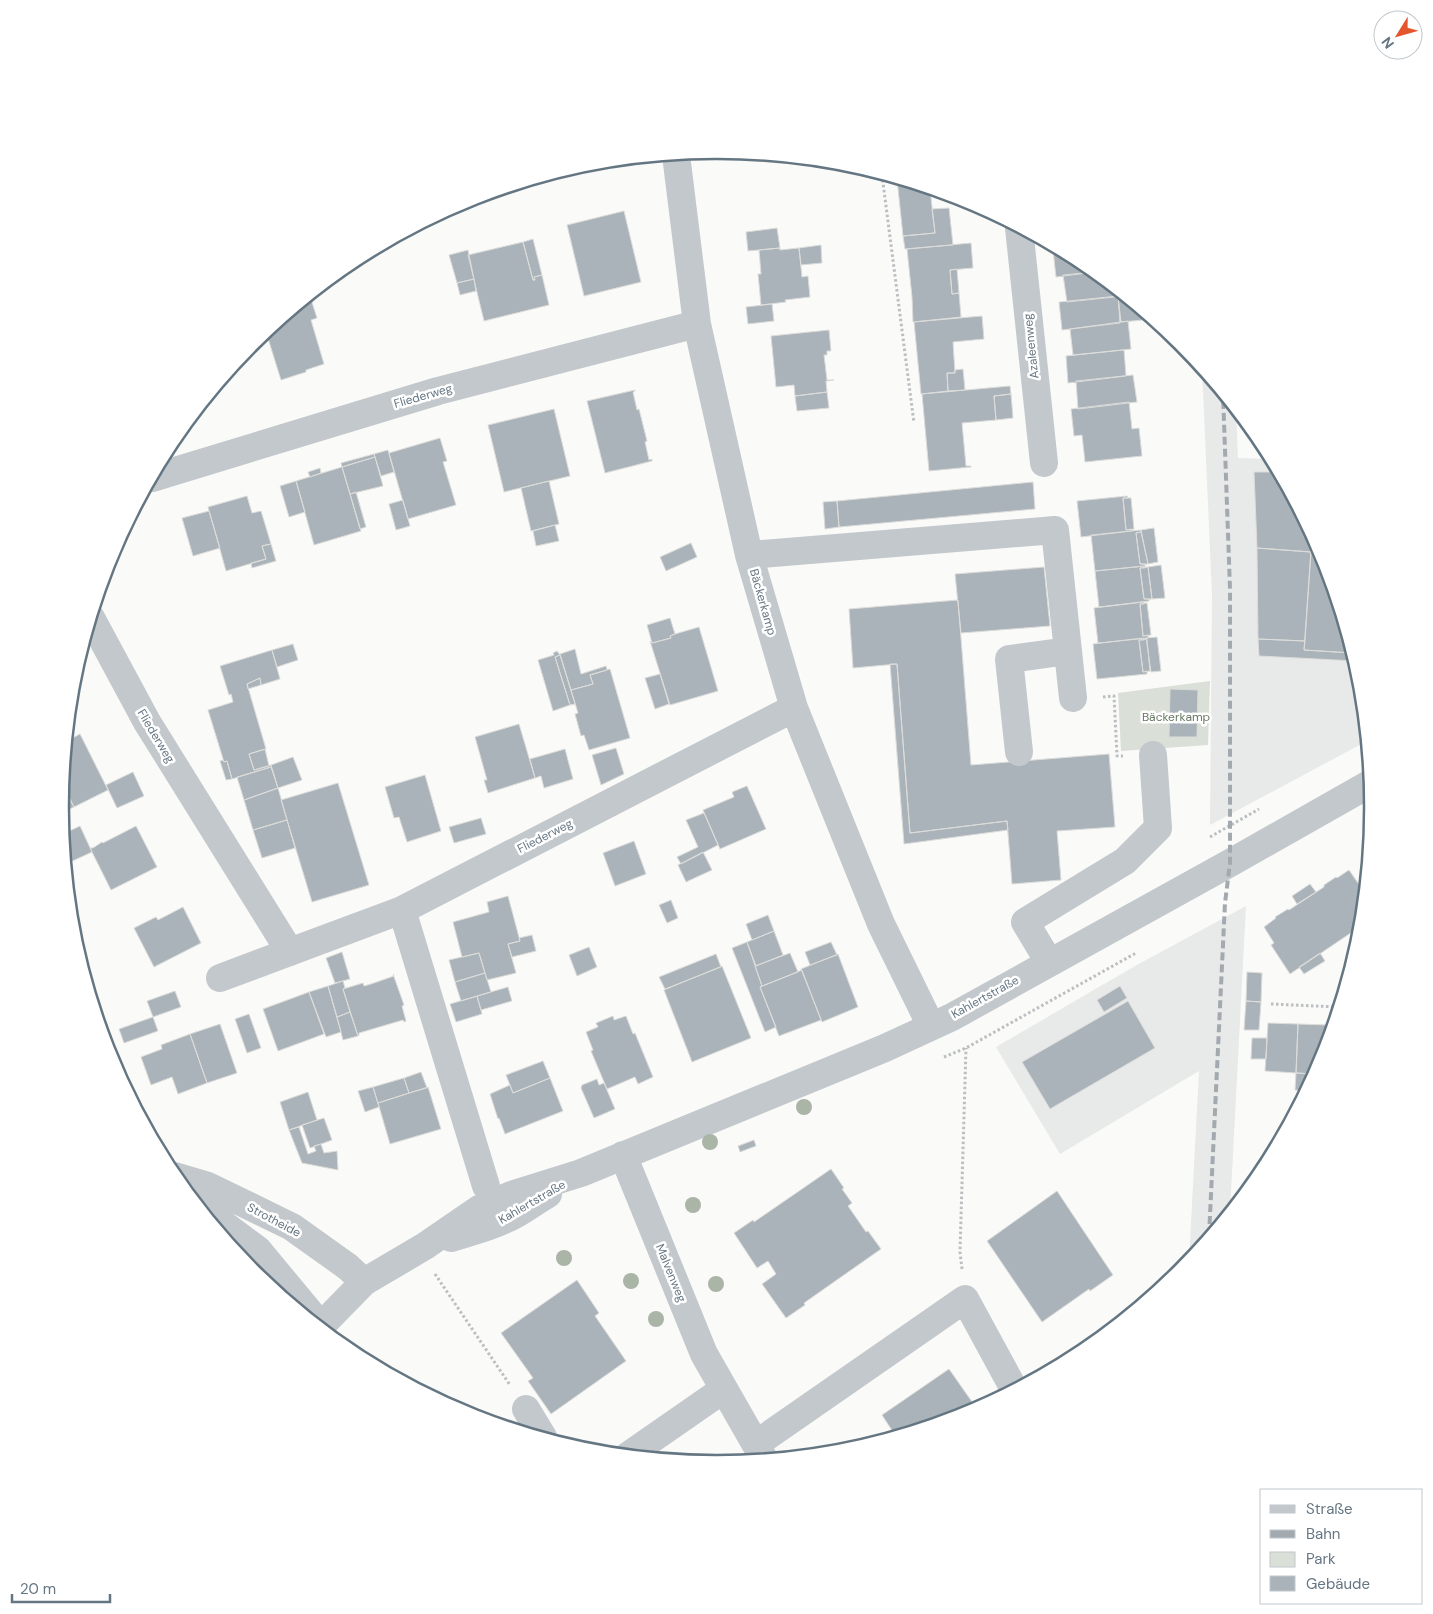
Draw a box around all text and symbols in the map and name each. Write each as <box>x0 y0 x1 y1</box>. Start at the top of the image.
north arrow <box>1373 10 1423 60</box>
text: N <box>1377 33 1398 52</box>
street label: Azaleenweg <box>1020 312 1042 379</box>
street label: Fliederweg <box>392 380 454 412</box>
street label: Bäckerkamp <box>746 567 780 637</box>
street label: Fliederweg <box>134 706 178 766</box>
park label: Bäckerkamp <box>1142 709 1210 725</box>
street label: Fliederweg <box>515 815 576 857</box>
street label: Kahlertstraße <box>948 972 1022 1022</box>
street label: Kahlertstraße <box>496 1176 569 1228</box>
street label: Strotheide <box>244 1199 304 1241</box>
street label: Malvenweg <box>652 1242 690 1305</box>
legend <box>1260 1489 1423 1604</box>
text: Straße <box>1306 1499 1353 1519</box>
text: Bahn <box>1306 1524 1340 1544</box>
text: Park <box>1306 1549 1336 1569</box>
scale bar <box>12 1572 110 1604</box>
text: Gebäude <box>1306 1574 1370 1594</box>
text: 20 m <box>20 1579 56 1599</box>

